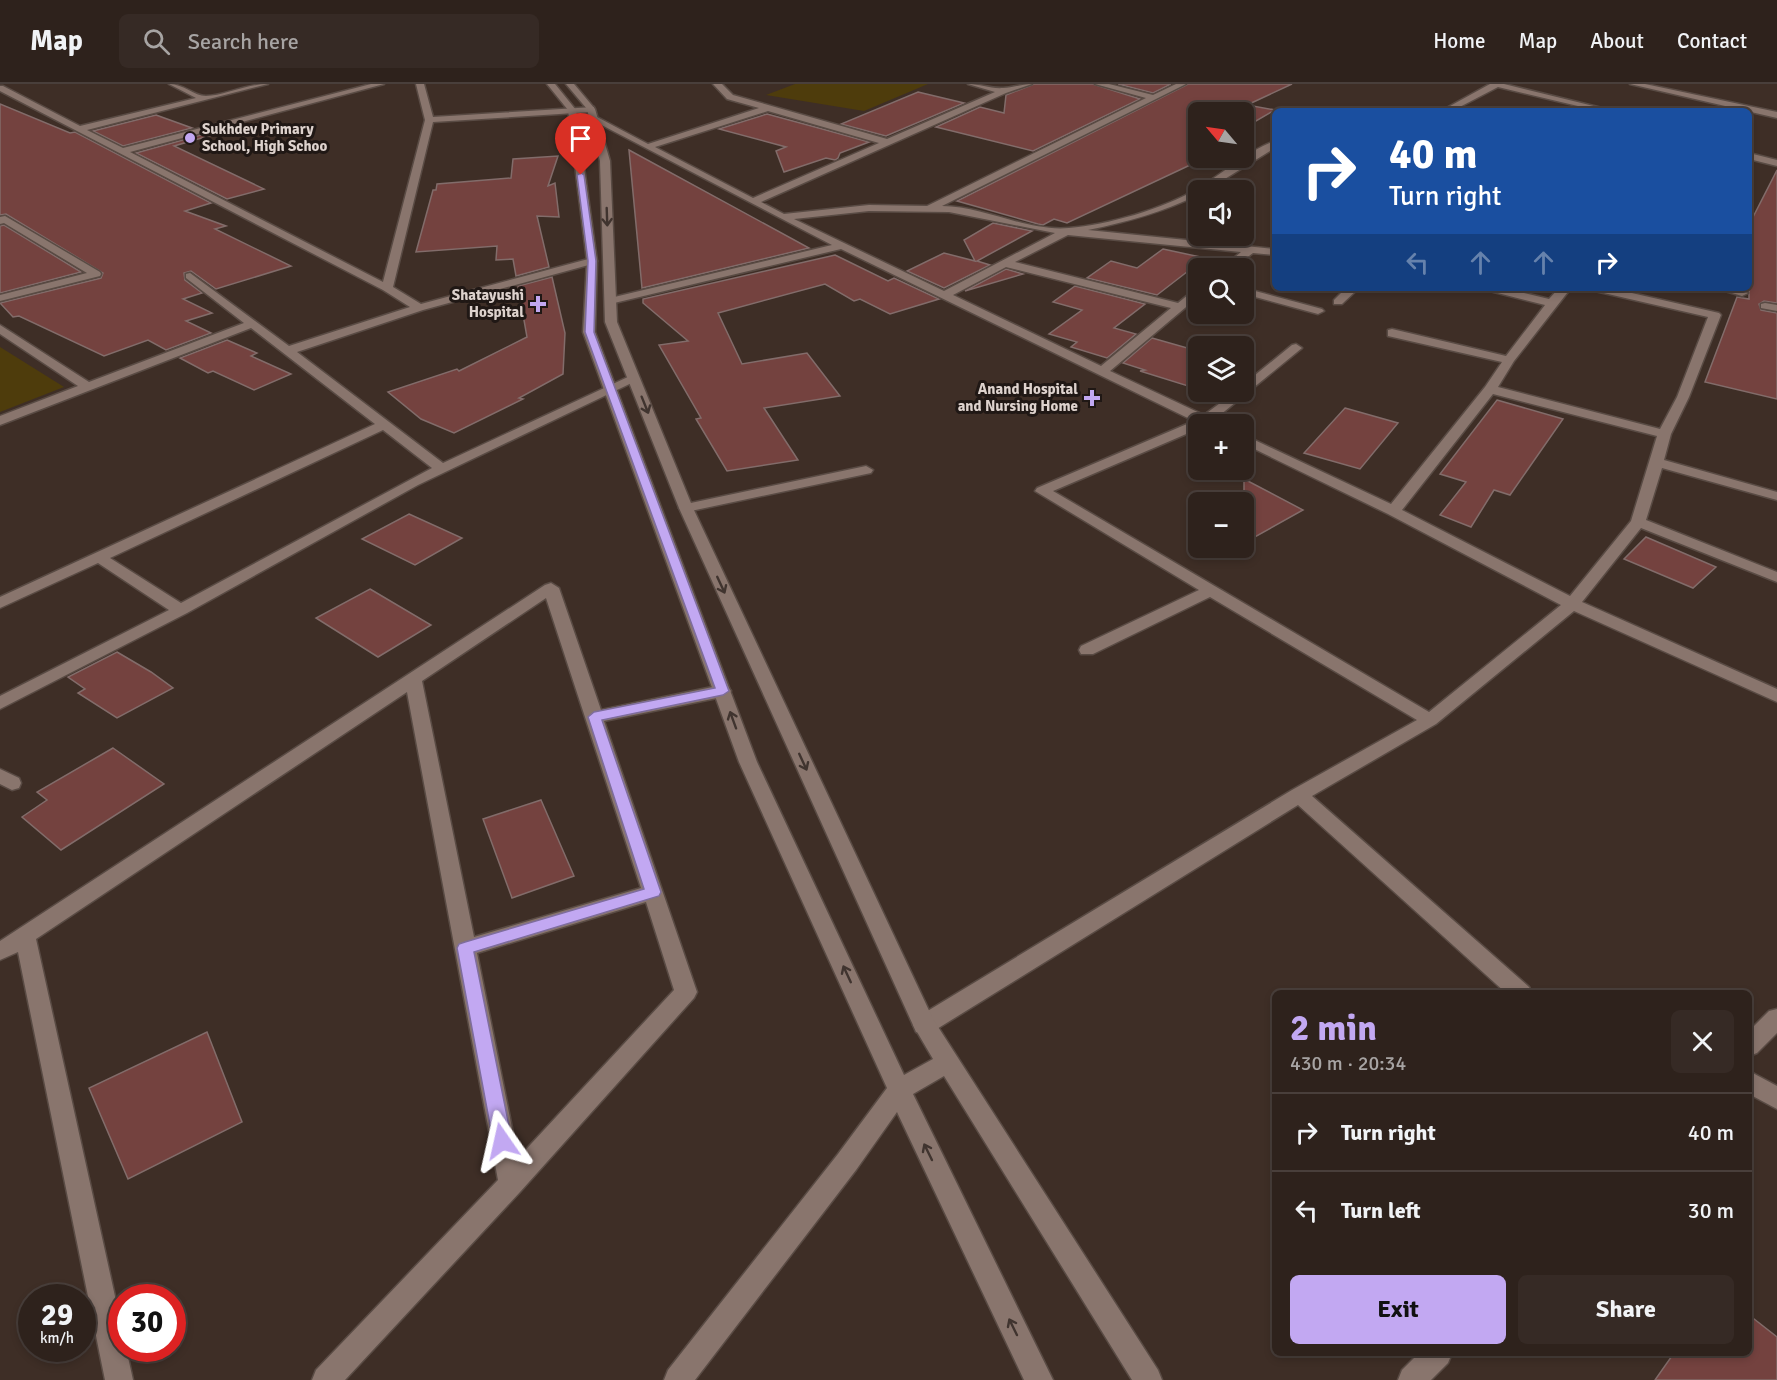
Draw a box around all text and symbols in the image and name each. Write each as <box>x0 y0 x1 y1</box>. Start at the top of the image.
search box <box>119 14 539 68</box>
text: Map <box>30 24 83 58</box>
icon: search <box>140 25 173 58</box>
text: Search here <box>188 28 299 55</box>
text: Home <box>1433 28 1486 54</box>
text: Map <box>1519 28 1557 54</box>
text: About <box>1590 28 1644 54</box>
text: Contact <box>1677 28 1747 54</box>
north arrow <box>1188 102 1254 168</box>
map controls <box>1188 102 1254 558</box>
pin <box>555 113 606 175</box>
place label: Sukhdev Primary School, High Schoo <box>202 120 327 155</box>
icon: arrive <box>564 122 597 155</box>
text: 40 m <box>1389 129 1478 180</box>
marker: Sukhdev Primary School, High Schoo <box>183 131 197 145</box>
icon: right <box>1290 132 1368 210</box>
button: sound <box>1188 180 1254 246</box>
text: Turn right <box>1389 180 1502 213</box>
one-way arrow <box>601 207 613 227</box>
icon: left <box>1401 246 1434 279</box>
icon: ahead <box>1464 246 1497 279</box>
icon: ahead <box>1527 246 1560 279</box>
icon: right <box>1590 246 1623 279</box>
button: search <box>1188 258 1254 324</box>
place label: Shatayushi Hospital <box>452 286 524 321</box>
marker: Shatayushi Hospital <box>529 295 547 313</box>
button: layers <box>1188 336 1254 402</box>
place label: Anand Hospital and Nursing Home <box>958 380 1078 415</box>
marker: Anand Hospital and Nursing Home <box>1083 389 1101 407</box>
one-way arrow <box>640 396 651 414</box>
button: + <box>1188 414 1254 480</box>
button: − <box>1188 492 1254 558</box>
one-way arrow <box>716 575 728 593</box>
one-way arrow <box>727 711 738 730</box>
one-way arrow <box>797 752 809 770</box>
one-way arrow <box>841 966 853 984</box>
text: 2 min <box>1290 1006 1377 1051</box>
button: close <box>1671 1010 1734 1073</box>
text: 430 m · 20:34 <box>1290 1051 1406 1076</box>
position arrow <box>470 1109 534 1173</box>
icon: right <box>1290 1116 1323 1149</box>
text: Turn right <box>1341 1119 1436 1146</box>
text: 40 m <box>1688 1119 1734 1146</box>
one-way arrow <box>922 1143 934 1161</box>
icon: left <box>1290 1194 1323 1227</box>
text: Turn left <box>1341 1197 1421 1224</box>
text: 30 m <box>1688 1197 1734 1224</box>
button: Exit <box>1290 1275 1506 1344</box>
button: Share <box>1518 1275 1734 1344</box>
speed limit sign: 30 <box>108 1284 186 1362</box>
text: 29 <box>41 1297 73 1334</box>
one-way arrow <box>1007 1319 1019 1337</box>
text: km/h <box>40 1329 74 1347</box>

